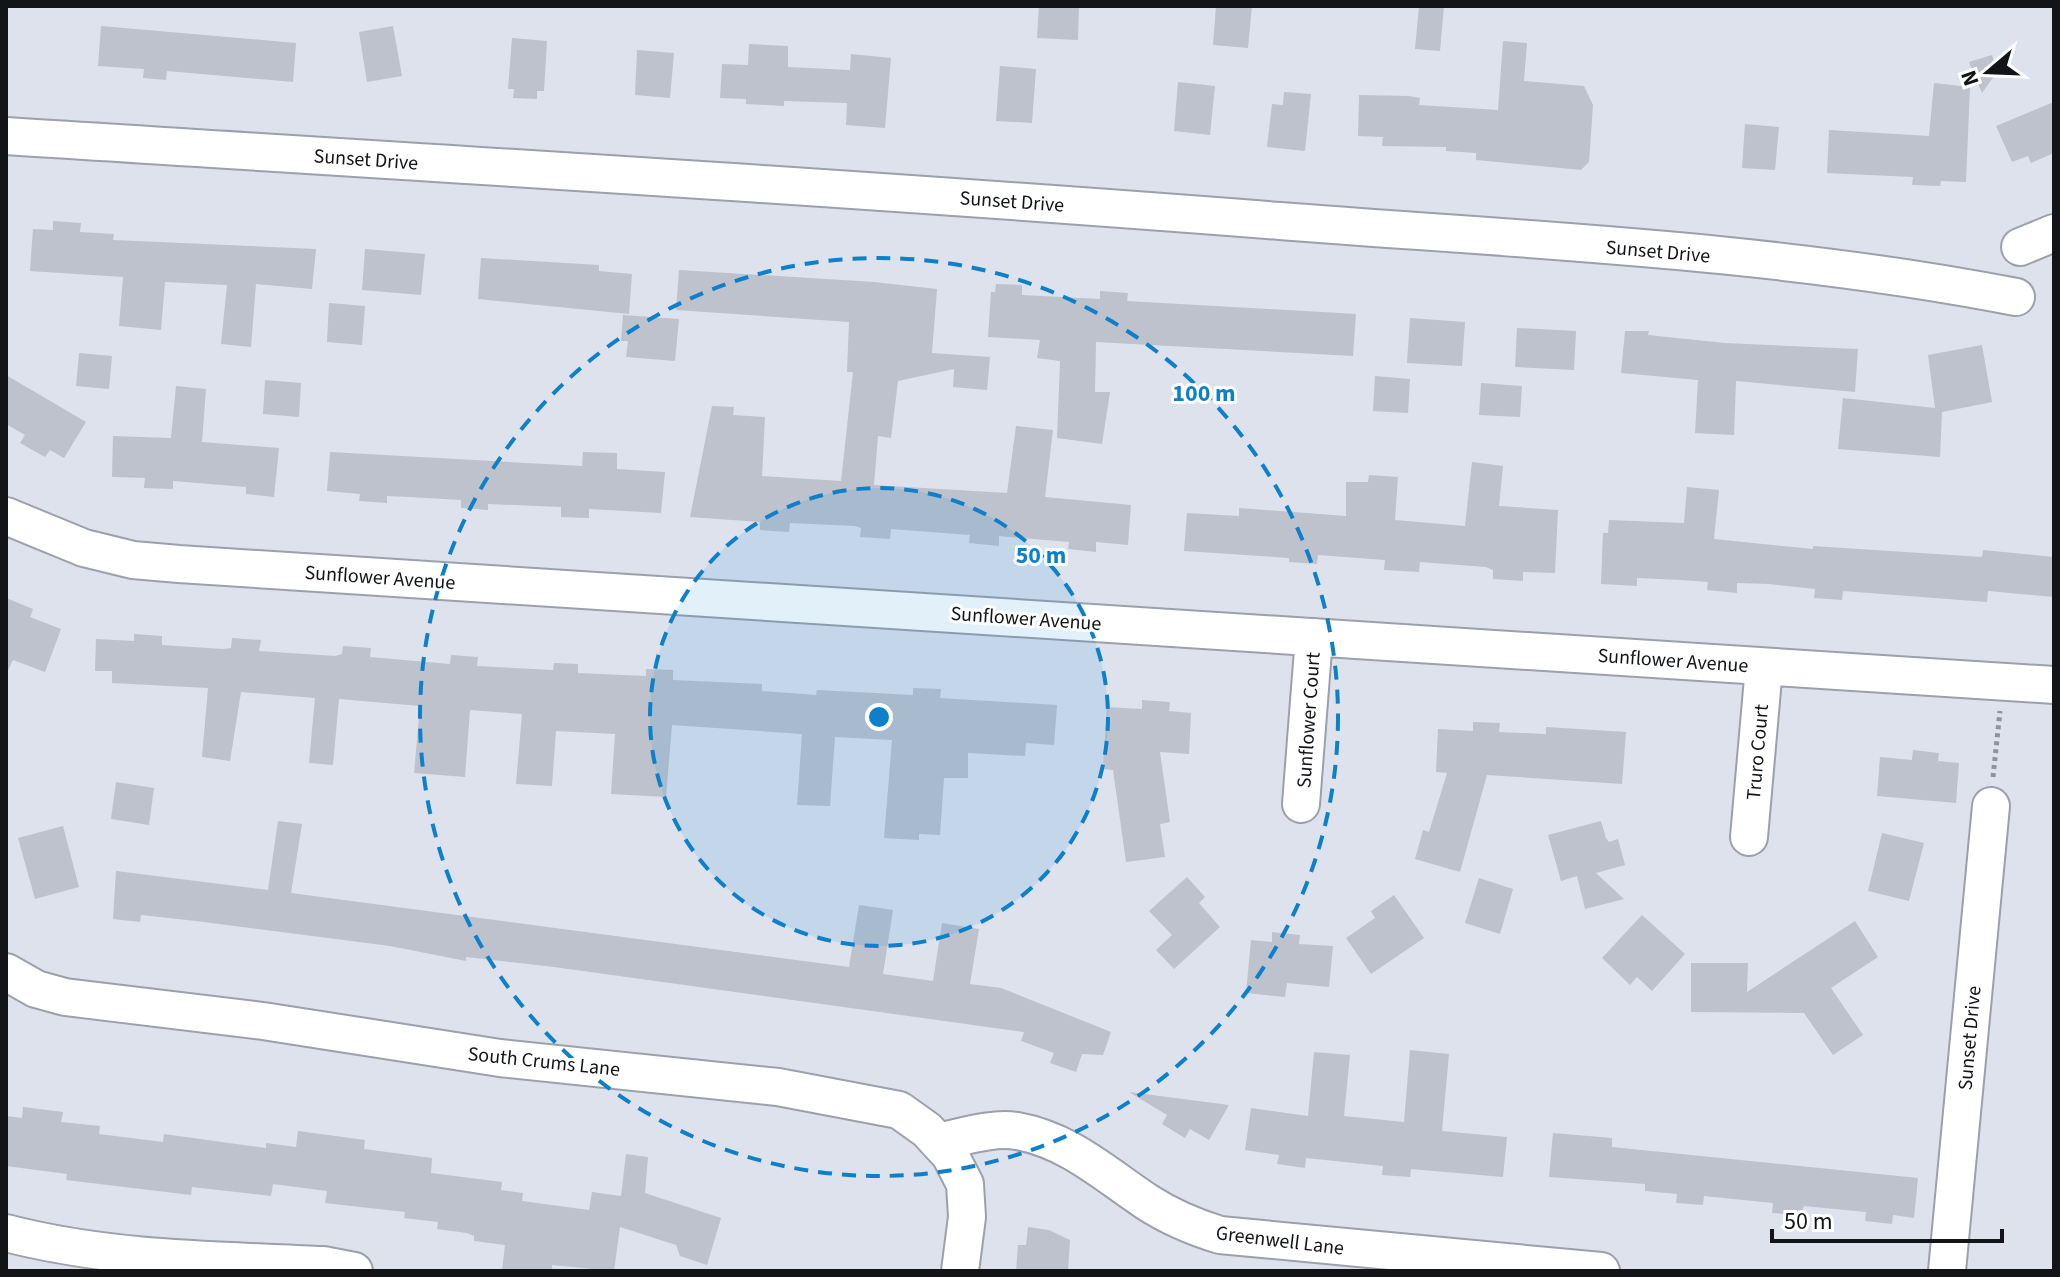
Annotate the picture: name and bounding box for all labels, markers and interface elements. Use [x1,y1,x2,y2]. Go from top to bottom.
north arrow [1948,32,2028,112]
text: N [1953,66,1988,90]
street label: Sunset Drive [313,142,419,178]
street label: Sunset Drive [959,184,1065,220]
street label: Sunset Drive [1605,233,1711,271]
text: 100 m [1172,376,1236,411]
text: 50 m [1016,538,1066,573]
street label: Sunflower Avenue [304,559,456,597]
street label: Sunflower Avenue [950,600,1102,638]
street label: Sunflower Avenue [1597,642,1749,680]
street label: Sunflower Court [1290,651,1328,789]
centre of rings [865,703,893,731]
street label: Truro Court [1740,703,1776,801]
street label: Sunset Drive [1951,985,1989,1091]
street label: South Crums Lane [466,1040,621,1084]
scale bar [1772,1193,2002,1243]
text: 50 m [1784,1204,1833,1239]
street label: Greenwell Lane [1214,1219,1346,1263]

